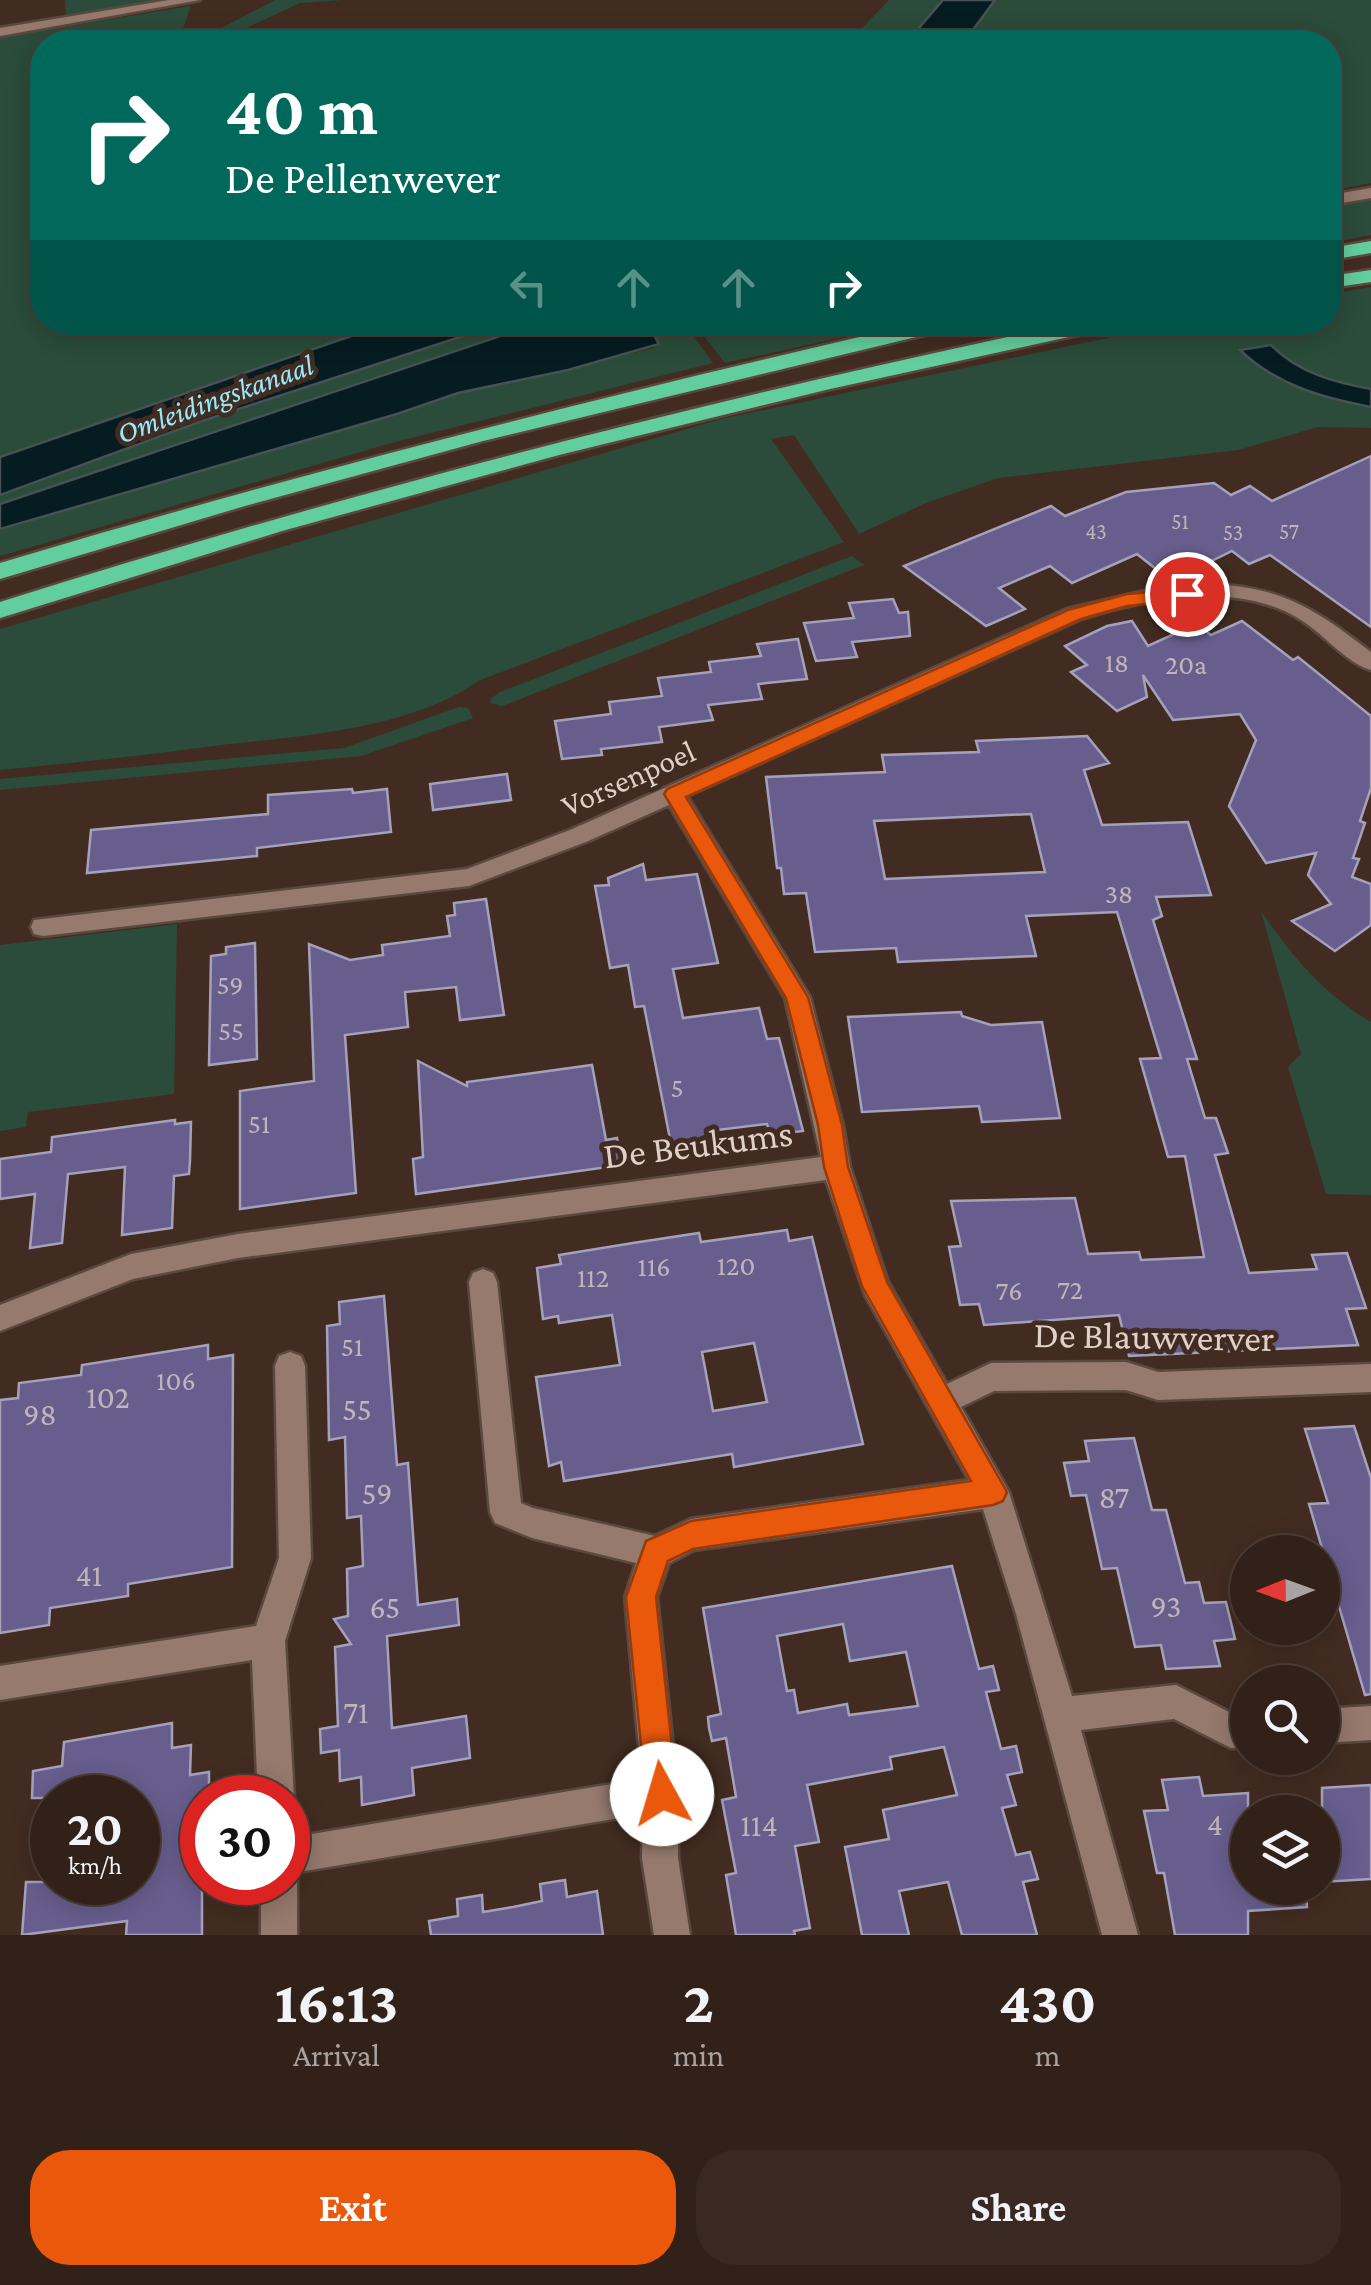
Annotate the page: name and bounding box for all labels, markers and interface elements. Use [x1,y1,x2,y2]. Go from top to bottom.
icon: right [60,70,190,200]
text: 40 m [225,71,378,149]
text: De Pellenwever [225,153,501,203]
icon: left [501,260,556,315]
icon: ahead [606,260,661,315]
icon: ahead [711,260,766,315]
icon: right [816,260,871,315]
water label: Omleidingskanaal [112,347,318,450]
house number: 51 [1171,509,1189,534]
house number: 43 [1085,519,1107,544]
house number: 57 [1279,519,1299,544]
house number: 53 [1223,520,1243,545]
pin [1145,552,1230,637]
icon: arrive [1160,567,1215,622]
house number: 18 [1105,647,1129,678]
house number: 20a [1165,649,1207,680]
street label: Vorsenpoel [555,732,701,824]
house number: 38 [1105,878,1133,909]
house number: 59 [216,969,244,1000]
house number: 55 [218,1015,244,1046]
house number: 5 [670,1072,684,1103]
house number: 51 [248,1108,270,1139]
street label: De Beukums [601,1112,795,1176]
house number: 120 [717,1250,755,1281]
house number: 116 [638,1251,670,1282]
house number: 112 [577,1262,609,1293]
house number: 72 [1057,1274,1083,1305]
house number: 76 [996,1275,1022,1306]
street label: De Blauwverver [1033,1313,1275,1359]
house number: 51 [341,1331,363,1362]
house number: 106 [156,1365,196,1396]
house number: 102 [86,1379,130,1415]
house number: 55 [342,1391,372,1427]
house number: 98 [23,1396,57,1432]
house number: 59 [362,1475,392,1511]
house number: 87 [1099,1479,1130,1515]
north arrow [1230,1535,1340,1645]
map controls [1230,1535,1340,1905]
house number: 41 [76,1557,102,1593]
house number: 93 [1151,1588,1181,1624]
house number: 65 [370,1589,400,1625]
button: search [1230,1665,1340,1775]
house number: 71 [343,1694,369,1730]
position arrow [610,1742,714,1846]
speed limit sign: 30 [180,1775,310,1905]
button: layers [1230,1795,1340,1905]
text: 20 [67,1800,123,1856]
house number: 4 [1207,1806,1223,1842]
house number: 114 [740,1807,778,1843]
text: km/h [68,1852,122,1879]
text: 16:13 [275,1968,398,2035]
text: 2 [683,1968,714,2035]
text: 430 [999,1968,1096,2035]
text: Arrival [293,2037,380,2073]
text: min [673,2037,724,2073]
text: m [1035,2037,1060,2073]
button: Exit [30,2150,676,2265]
button: Share [696,2150,1341,2265]

